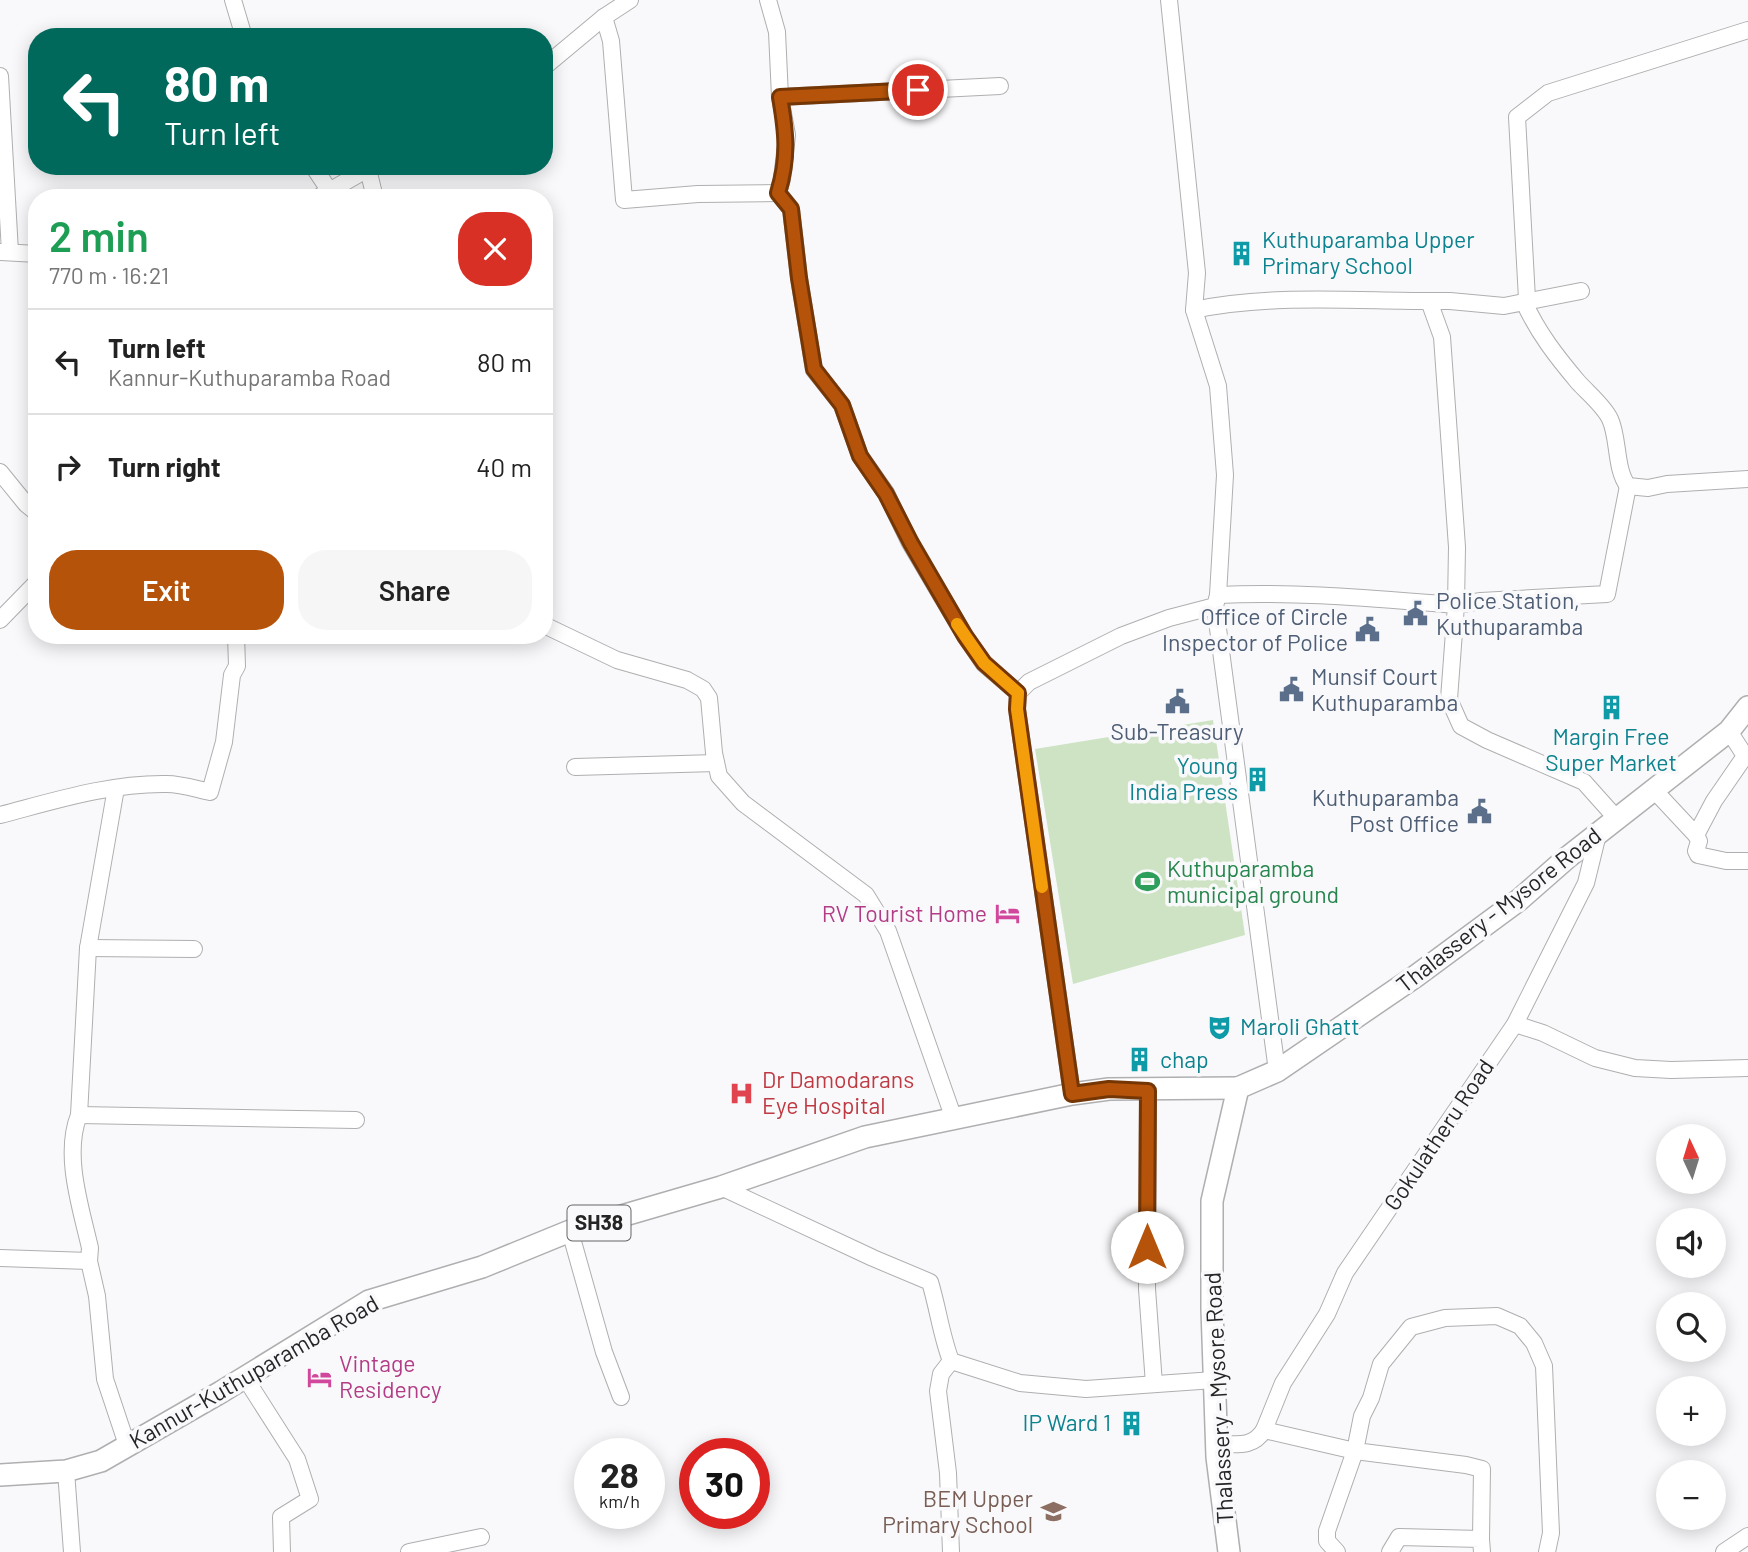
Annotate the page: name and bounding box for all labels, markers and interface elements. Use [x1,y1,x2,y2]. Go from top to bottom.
text: 80 m [164,53,269,112]
icon: left [49,56,140,147]
pin [888,60,948,120]
icon: arrive [899,71,937,109]
text: Turn left [164,113,281,151]
text: 2 min [49,210,149,260]
button: close [458,212,532,286]
place label: Kuthuparamba Upper Primary School [1262,225,1475,279]
building icon: Kuthuparamba Upper Primary School [1228,239,1256,267]
text: 770 m · 16:21 [49,261,169,289]
text: Turn left [108,332,206,363]
icon: left [49,343,87,381]
text: 80 m [477,346,532,377]
text: Kannur-Kuthuparamba Road [108,363,391,391]
icon: right [49,448,87,486]
text: Turn right [108,451,221,482]
text: 40 m [476,451,532,482]
button: Exit [49,550,284,630]
button: Share [298,550,532,630]
place label: Police Station, Kuthuparamba [1436,586,1583,640]
public building icon: Police Station, Kuthuparamba [1402,600,1430,628]
place label: Office of Circle Inspector of Police [1162,602,1348,656]
public building icon: Office of Circle Inspector of Police [1354,616,1382,644]
place label: Munsif Court Kuthuparamba [1311,662,1458,716]
public building icon: Munsif Court Kuthuparamba [1277,676,1305,704]
public building icon: Sub-Treasury [1163,688,1191,716]
building icon: Margin Free Super Market [1597,693,1625,721]
place label: Sub-Treasury [1110,717,1244,745]
place label: Margin Free Super Market [1545,722,1677,776]
place label: Young India Press [1129,751,1238,805]
building icon: Young India Press [1244,765,1272,793]
place label: Kuthuparamba Post Office [1312,783,1459,837]
public building icon: Kuthuparamba Post Office [1465,797,1493,825]
street label: Thalassery - Mysore Road [1390,821,1606,998]
place label: Kuthuparamba municipal ground [1167,854,1339,908]
sports icon: Kuthuparamba municipal ground [1133,868,1161,896]
place label: RV Tourist Home [822,899,987,927]
hotel icon: RV Tourist Home [993,900,1021,928]
place label: Maroli Ghatt [1240,1012,1360,1040]
theatre icon: Maroli Ghatt [1206,1013,1234,1041]
place label: chap [1160,1045,1209,1073]
building icon: chap [1126,1046,1154,1074]
street label: Gokulatheru Road [1377,1053,1499,1215]
place label: Dr Damodarans Eye Hospital [762,1065,914,1119]
hospital icon: Dr Damodarans Eye Hospital [728,1079,756,1107]
north arrow [1656,1124,1726,1194]
map controls [1656,1124,1726,1530]
road number: SH38 [568,1206,630,1240]
button: sound [1656,1208,1726,1278]
position arrow [1110,1210,1184,1284]
street label: Thalassery - Mysore Road [1197,1271,1239,1525]
street label: Kannur-Kuthuparamba Road [124,1288,383,1454]
button: search [1656,1292,1726,1362]
place label: Vintage Residency [339,1349,442,1403]
hotel icon: Vintage Residency [305,1363,333,1391]
button: + [1656,1376,1726,1446]
place label: IP Ward 1 [1023,1408,1111,1436]
building icon: IP Ward 1 [1117,1409,1145,1437]
speed limit sign: 30 [679,1438,770,1529]
text: 28 [600,1453,639,1495]
button: − [1656,1460,1726,1530]
place label: BEM Upper Primary School [882,1484,1034,1538]
text: km/h [599,1490,640,1512]
school or university icon: BEM Upper Primary School [1039,1498,1067,1526]

